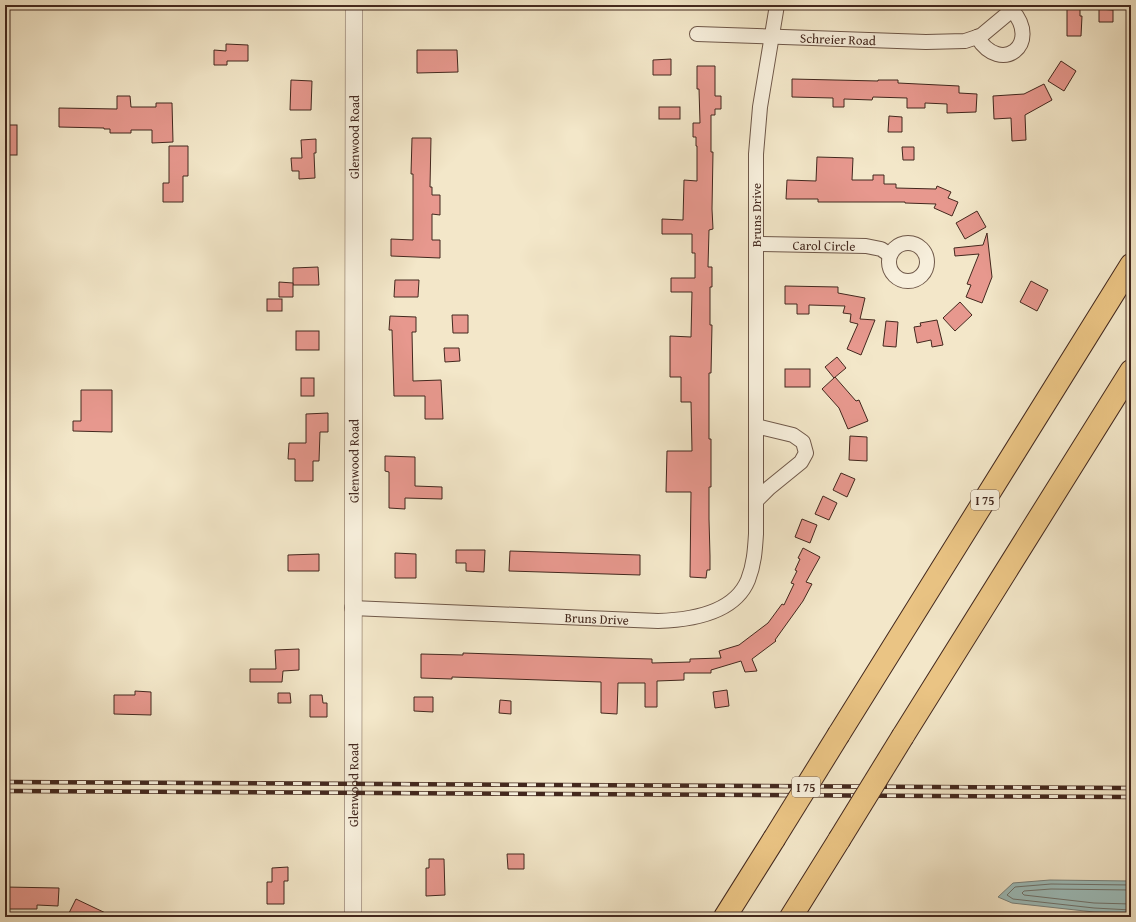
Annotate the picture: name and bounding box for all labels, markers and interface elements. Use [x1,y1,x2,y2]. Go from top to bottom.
street label: Schreier Road [800,28,876,50]
street label: Glenwood Road [344,95,363,179]
street label: Bruns Drive [747,183,766,247]
street label: Carol Circle [792,235,856,255]
street label: Glenwood Road [344,419,363,503]
road number: I 75 [971,490,999,510]
street label: Bruns Drive [564,608,629,629]
street label: Glenwood Road [344,743,363,827]
road number: I 75 [792,777,820,797]

